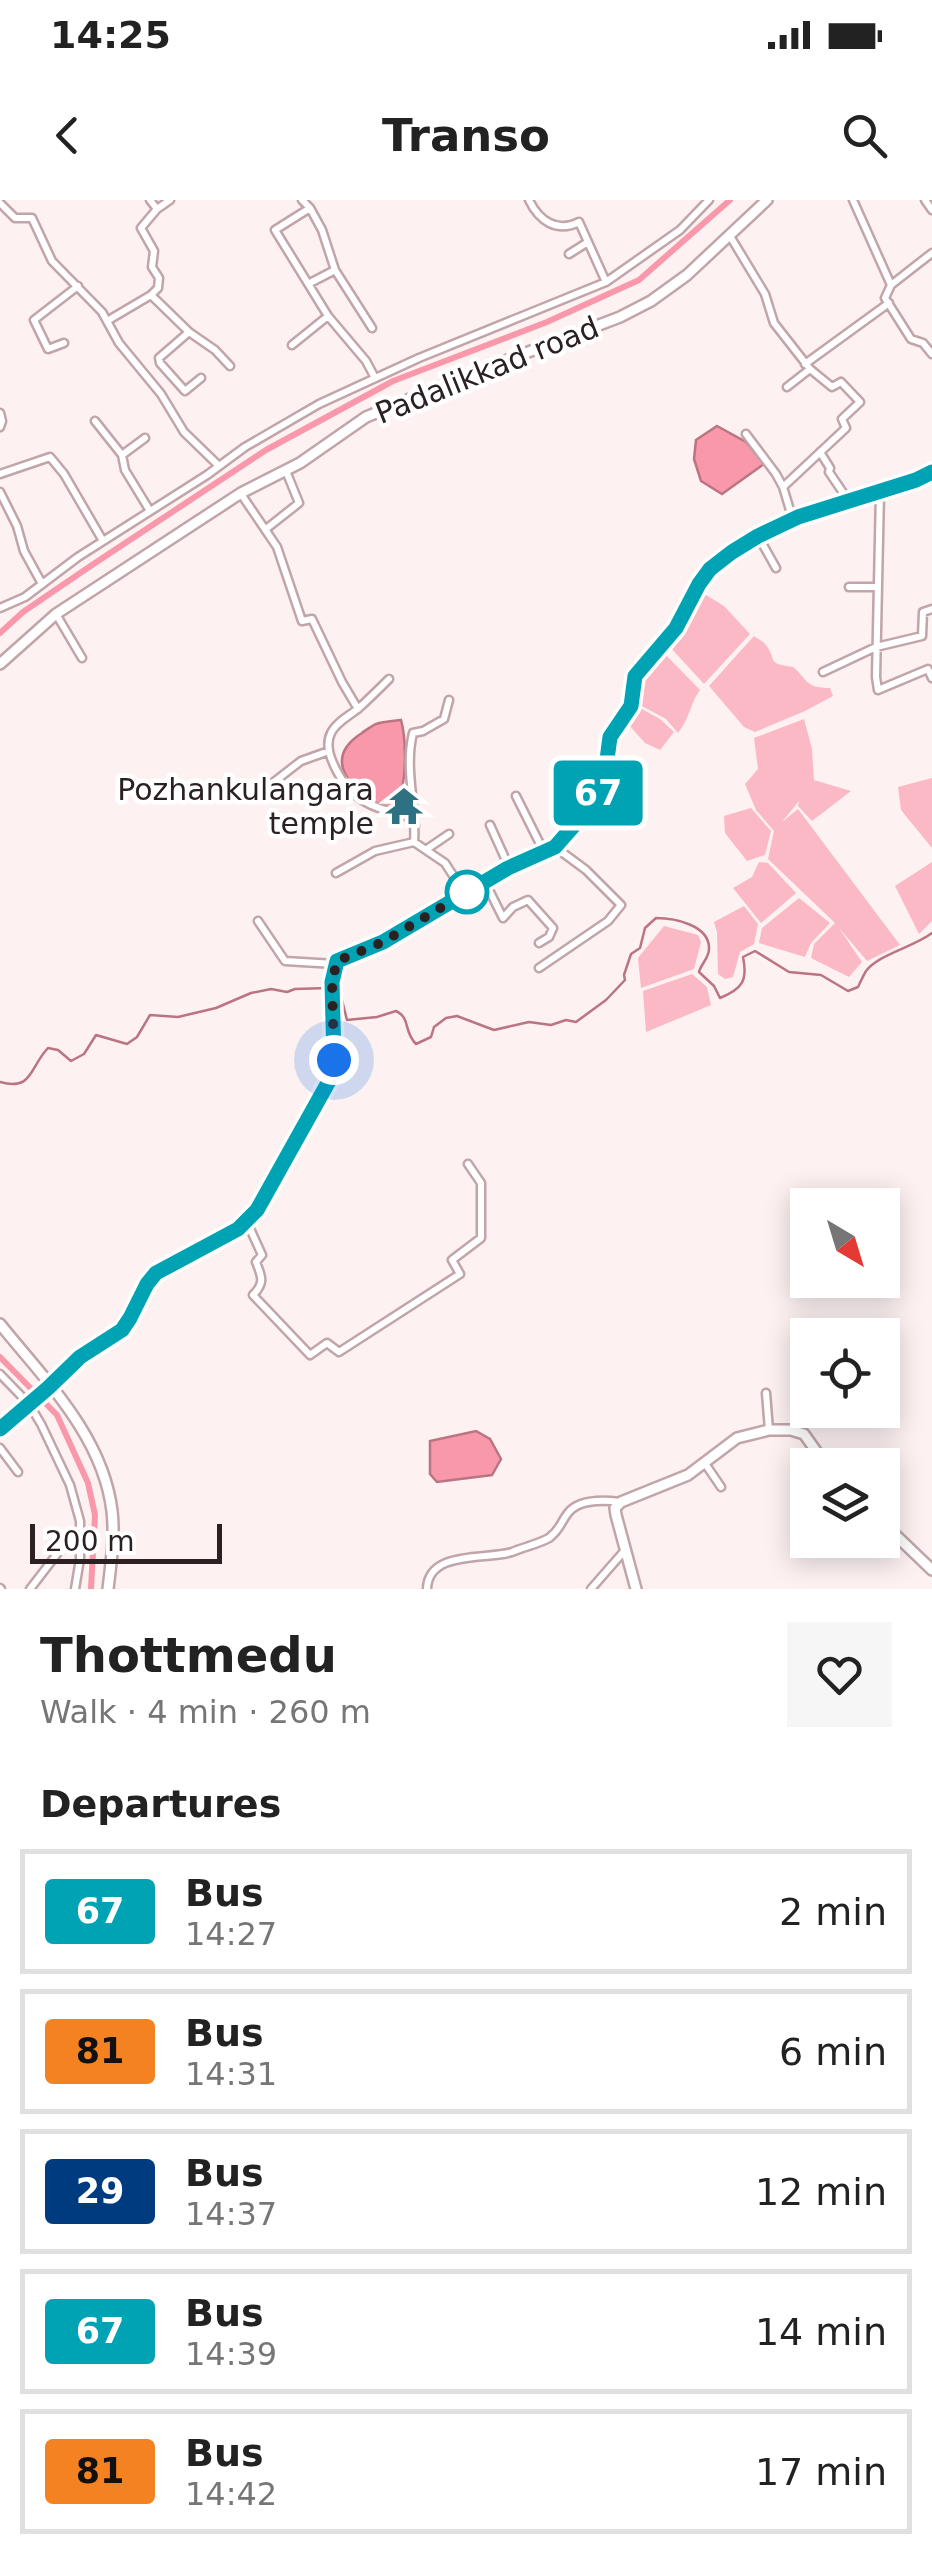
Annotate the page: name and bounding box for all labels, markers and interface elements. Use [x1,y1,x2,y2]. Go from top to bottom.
text: 14:25 [50,13,171,57]
icon: back [40,108,95,163]
icon: search [837,108,892,163]
text: Transo [382,109,550,162]
street label: Padalikkad road [370,309,604,431]
line badge: 67 [553,760,643,826]
place label: Pozhankulangara temple [117,772,374,841]
text: 67 [574,773,622,813]
temple icon: Pozhankulangara temple [383,785,425,827]
unlabelled marker [446,871,488,913]
your location [309,1035,359,1085]
north arrow [790,1188,900,1298]
map controls [790,1188,900,1558]
button: locate [790,1318,900,1428]
button: layers [790,1448,900,1558]
scale bar [30,1519,222,1563]
text: 200 m [45,1525,135,1558]
button: heart [787,1622,892,1727]
text: Thottmedu [40,1627,337,1683]
text: Walk · 4 min · 260 m [40,1693,371,1731]
text: Departures [40,1782,281,1826]
text: Bus [185,1871,264,1915]
text: 2 min [779,1890,887,1934]
text: 67 [76,1891,124,1931]
text: 14:27 [185,1915,277,1953]
text: Bus [185,2011,264,2055]
text: 6 min [779,2030,887,2074]
text: 81 [76,2031,124,2071]
text: 14:31 [185,2055,277,2093]
text: Bus [185,2151,264,2195]
text: 12 min [755,2170,887,2214]
text: 29 [76,2171,124,2211]
text: 14:37 [185,2195,277,2233]
text: Bus [185,2291,264,2335]
text: 14 min [755,2310,887,2354]
text: 67 [76,2311,124,2351]
text: 14:39 [185,2335,277,2373]
text: Bus [185,2431,264,2475]
text: 17 min [755,2450,887,2494]
text: 81 [76,2451,124,2491]
text: 14:42 [185,2475,277,2513]

